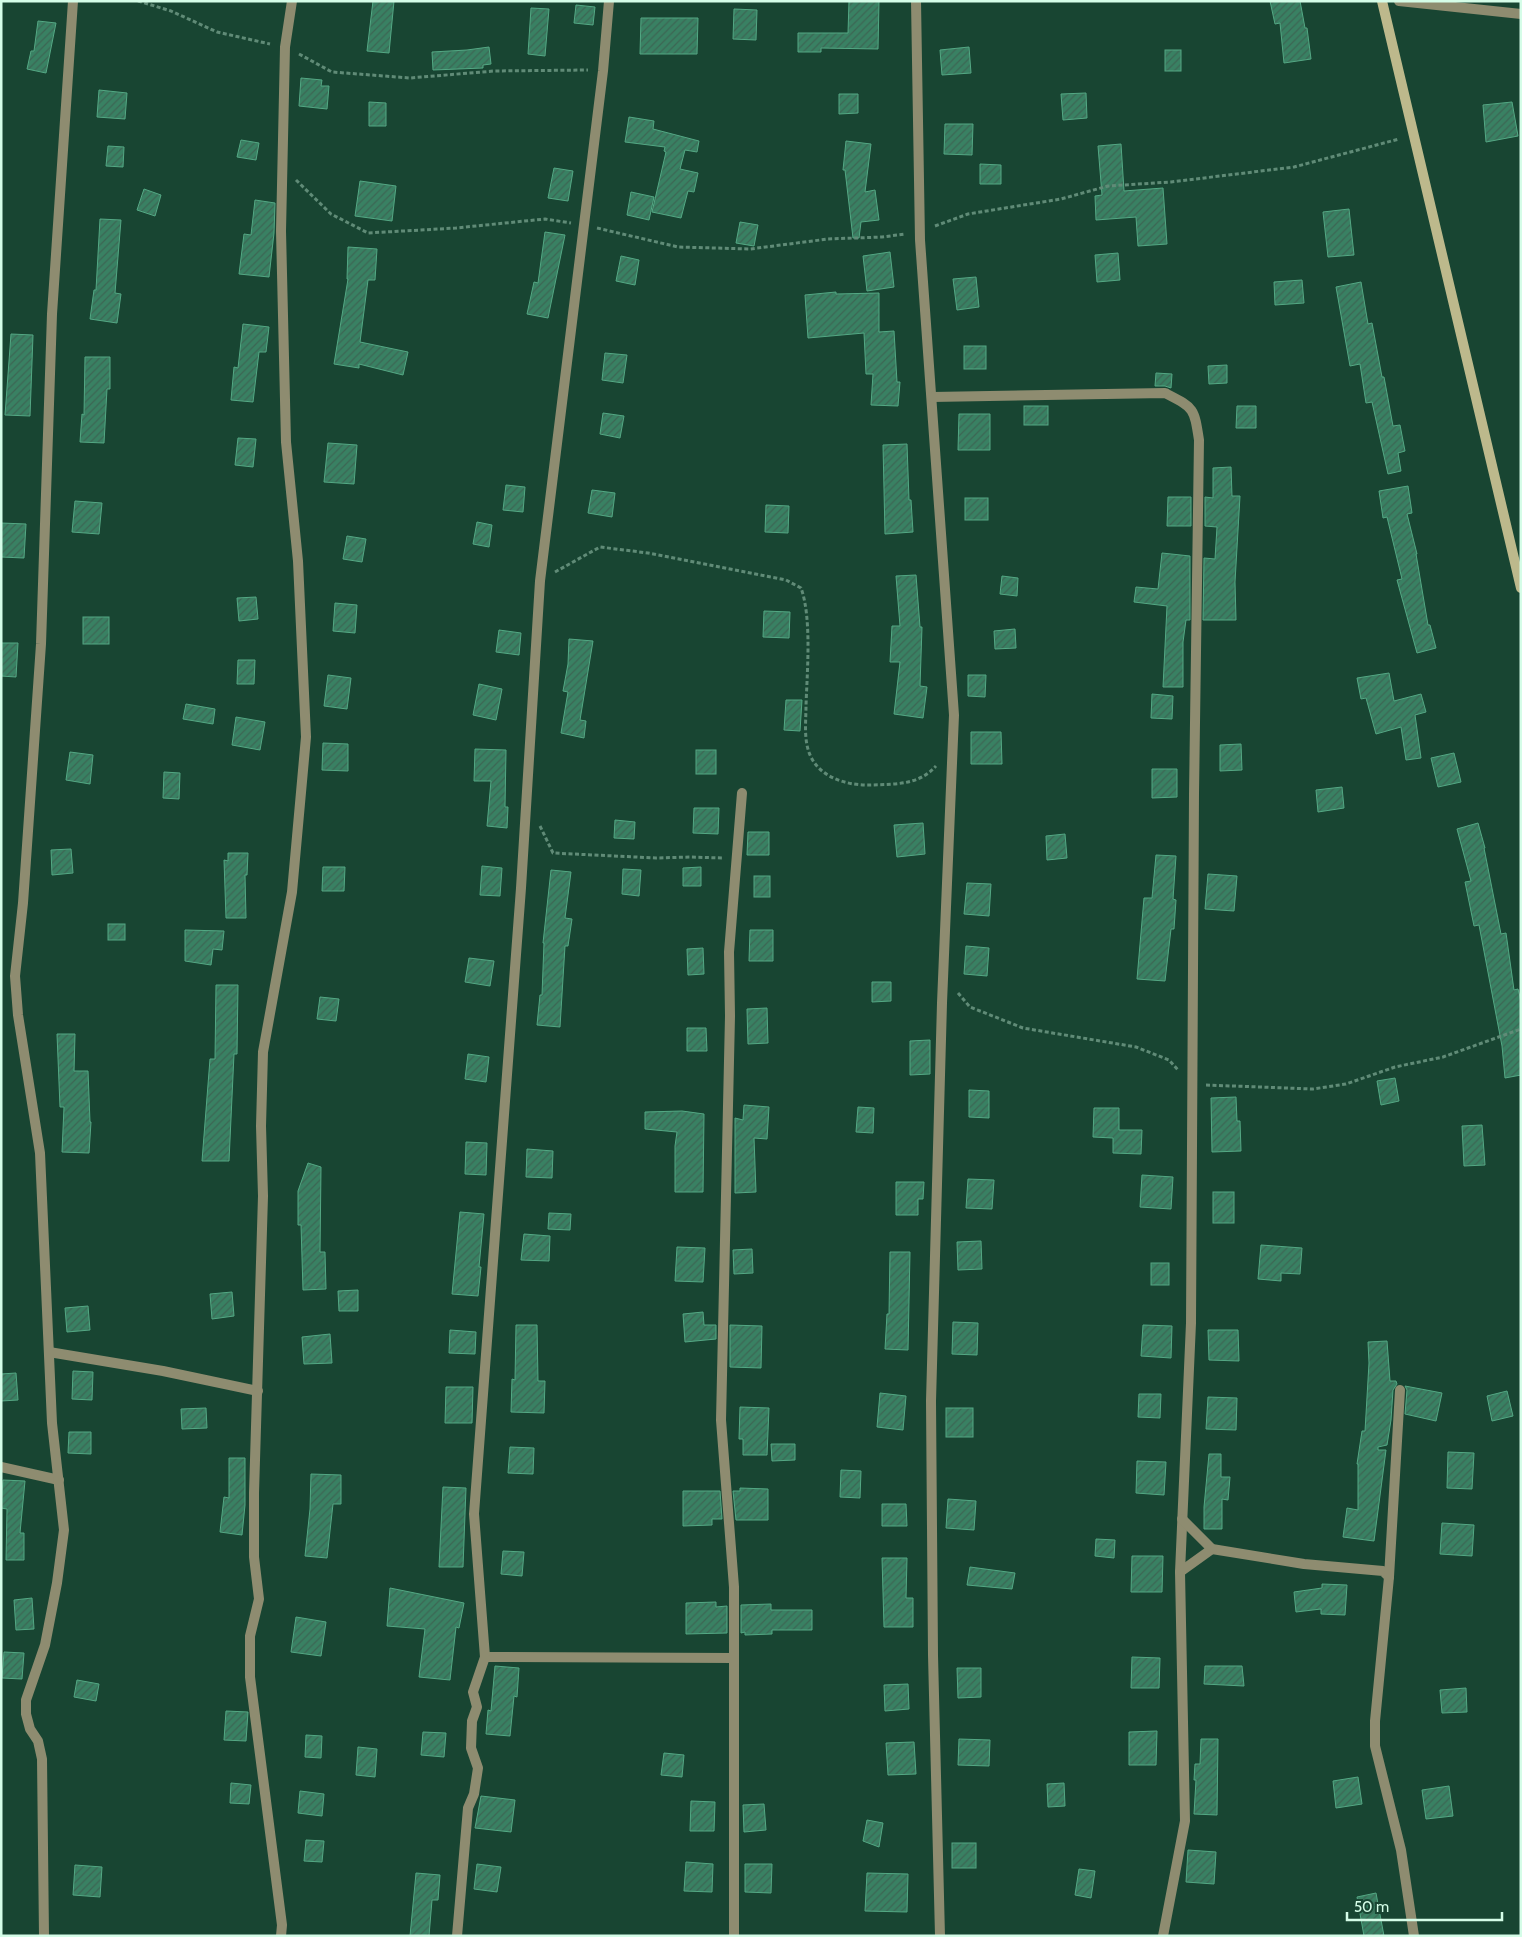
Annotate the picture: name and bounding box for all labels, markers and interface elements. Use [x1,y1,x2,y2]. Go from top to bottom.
scale bar [1347,1890,1502,1922]
text: 50 m [1354,1898,1389,1916]

